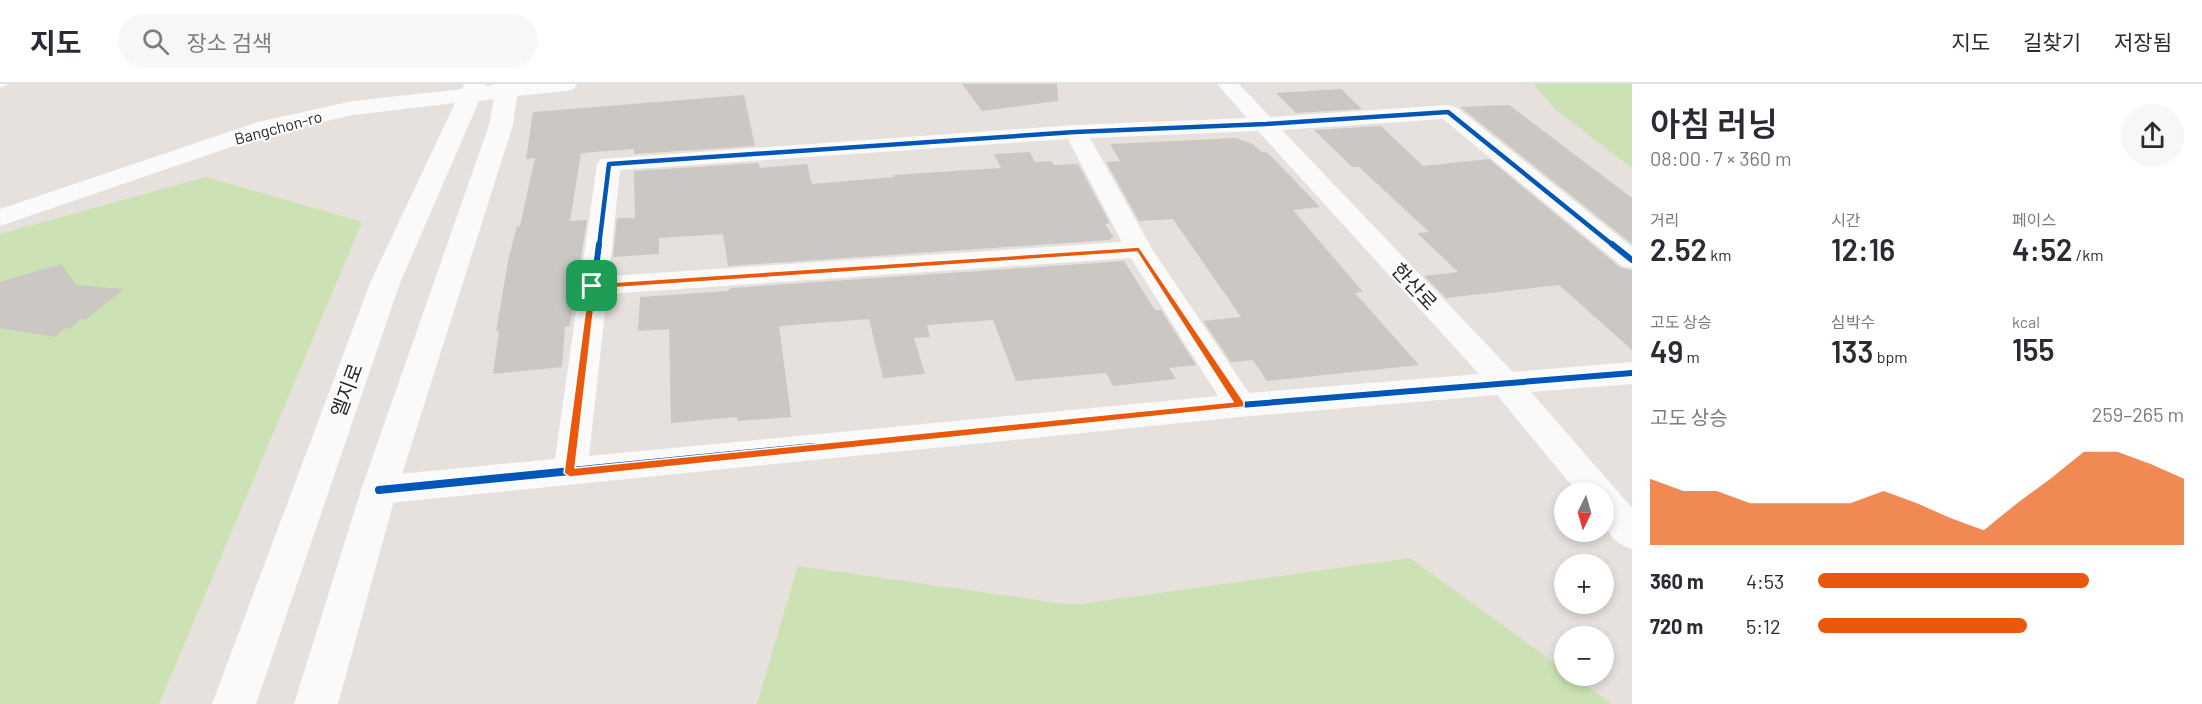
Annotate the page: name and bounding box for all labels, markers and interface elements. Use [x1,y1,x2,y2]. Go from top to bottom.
search box [118,14,538,68]
text: 지도 [30,25,82,59]
icon: search [139,25,172,58]
text: 장소 검색 [187,29,272,55]
text: 지도 [1951,29,1990,54]
text: 길찾기 [2023,29,2081,54]
text: 저장됨 [2114,29,2172,54]
text: 아침 러닝 [1650,103,1778,143]
button: share [2121,104,2184,167]
street label: Bangchon-ro [232,106,324,148]
text: 08:00 · 7 × 360 m [1650,146,1792,170]
text: 거리 [1650,210,1679,229]
text: 시간 [1831,210,1860,229]
text: 페이스 [2012,210,2056,229]
text: 2.52 [1650,231,1707,267]
text: 12:16 [1831,231,1895,267]
text: 4:52 [2012,231,2073,267]
text: km [1707,245,1732,264]
text: /km [2073,245,2104,264]
street label: 한산로 [1387,258,1443,314]
pin [566,260,617,311]
icon: arrive [575,269,608,302]
text: 고도 상승 [1650,312,1712,331]
text: 심박수 [1831,312,1875,331]
text: kcal [2012,312,2040,331]
text: 155 [2012,331,2054,367]
text: 49 [1650,333,1683,369]
text: 133 [1831,333,1873,369]
text: m [1683,347,1700,366]
text: bpm [1873,347,1907,366]
street label: 엘지로 [325,360,367,420]
text: 259–265 m [2092,402,2184,426]
text: 고도 상승 [1650,405,1728,429]
north arrow [1554,482,1614,542]
map controls [1554,482,1614,686]
button: + [1554,554,1614,614]
text: 360 m [1650,569,1704,593]
text: 4:53 [1746,569,1784,593]
text: 720 m [1650,614,1703,638]
text: 5:12 [1746,614,1781,638]
button: − [1554,626,1614,686]

